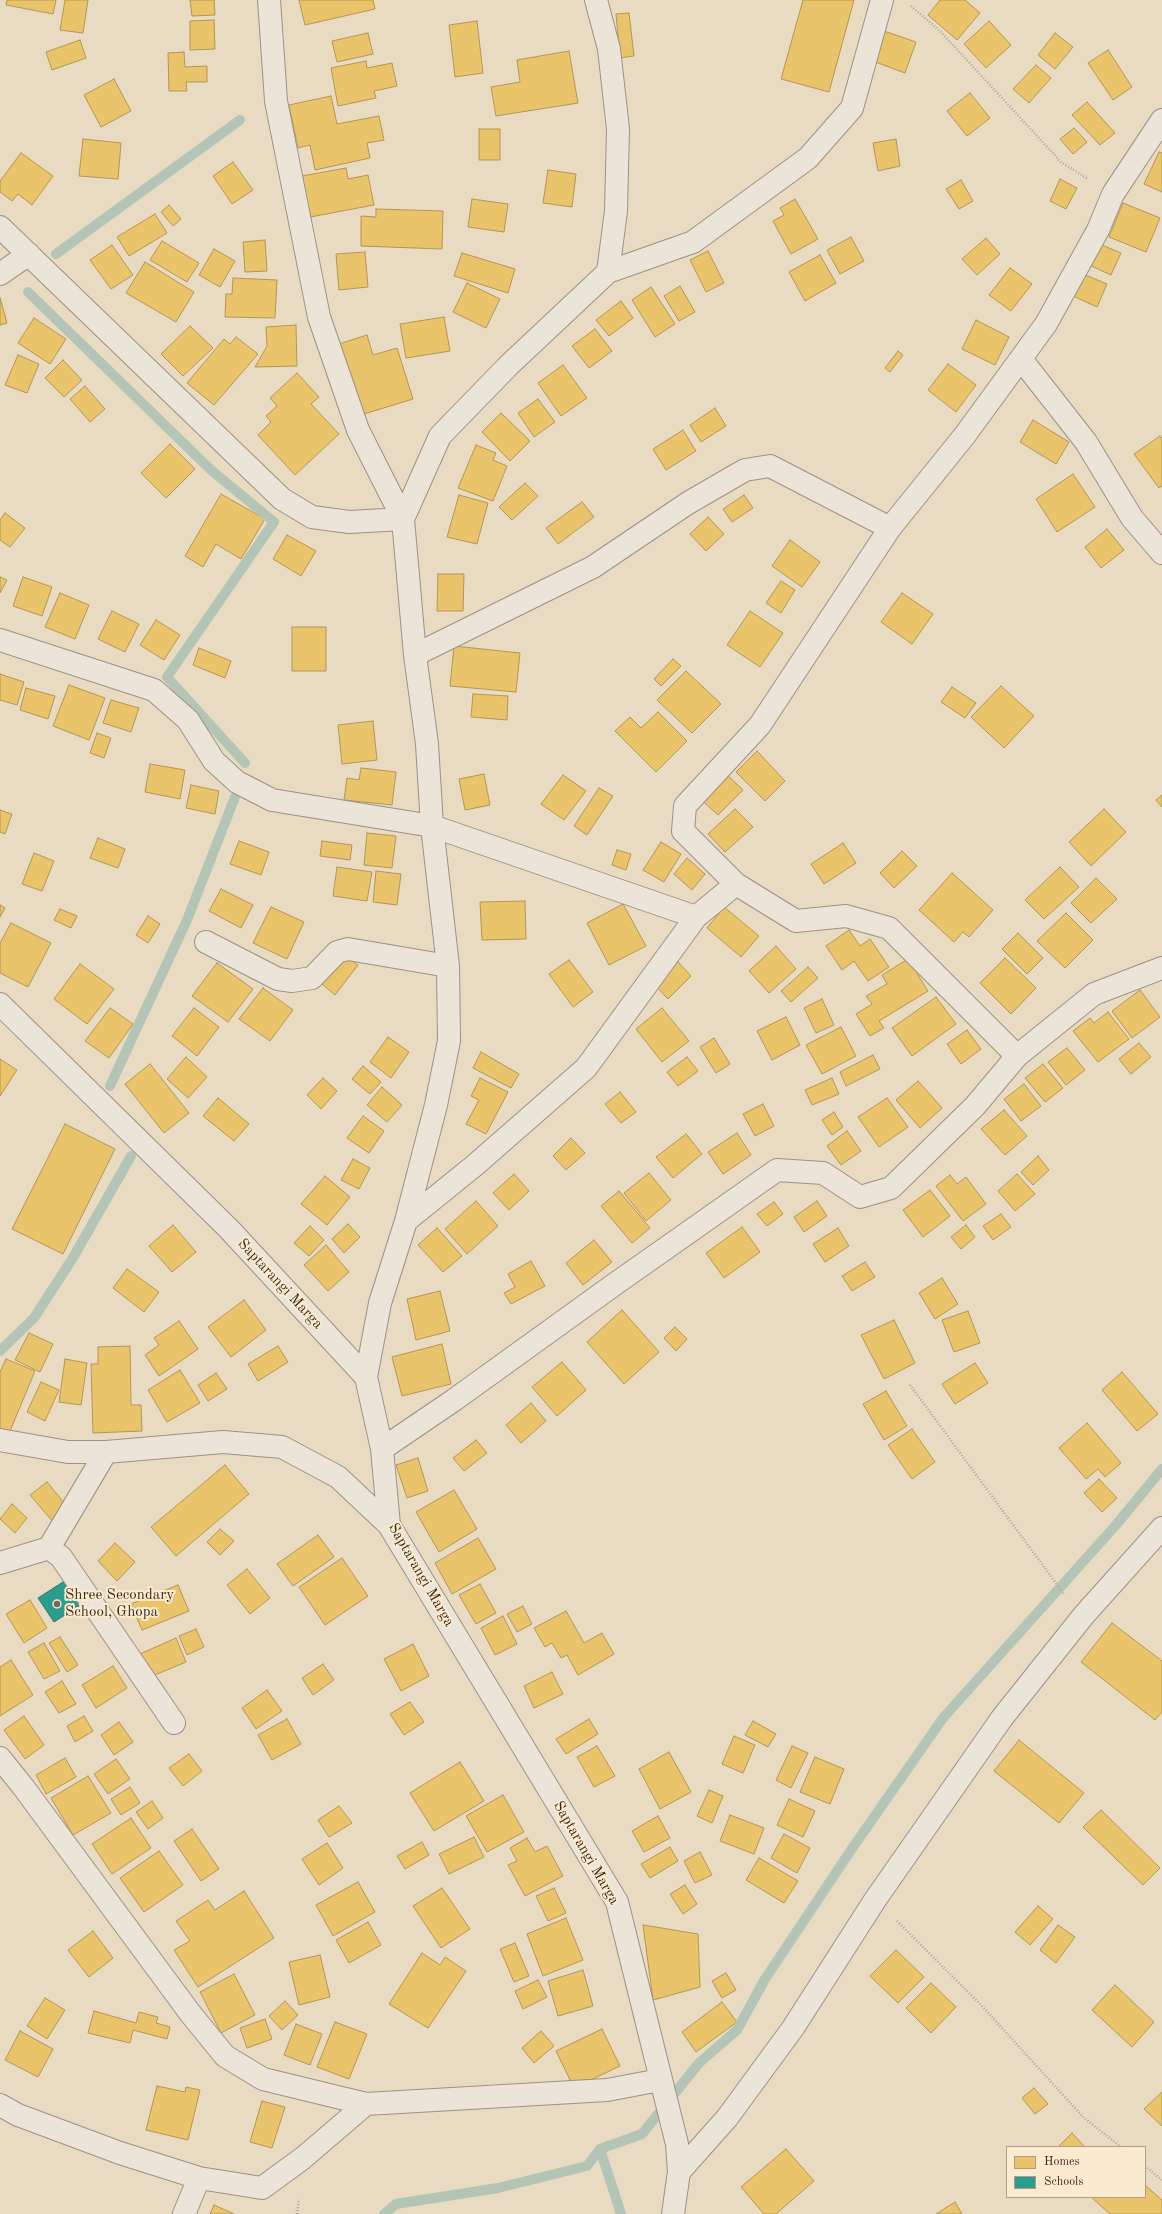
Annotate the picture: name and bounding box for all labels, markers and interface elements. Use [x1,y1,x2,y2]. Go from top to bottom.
street label: Saptarangi Marga [234,1235,326,1333]
street label: Saptarangi Marga [384,1520,458,1630]
place label: Shree Secondary School, Ghopa [65,1586,174,1621]
marker: Shree Secondary School, Ghopa [52,1599,62,1609]
street label: Saptarangi Marga [549,1798,623,1908]
legend [1006,2146,1146,2198]
text: Homes [1044,2156,1080,2168]
text: Schools [1044,2176,1084,2188]

